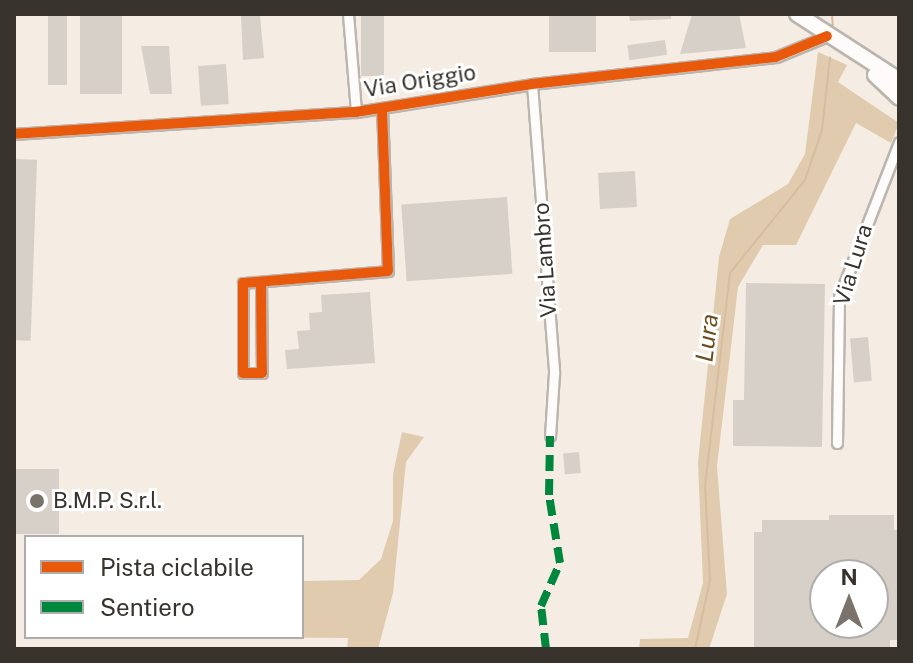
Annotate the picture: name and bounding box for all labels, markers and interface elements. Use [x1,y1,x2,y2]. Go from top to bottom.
street label: Via Origgio [362,59,478,103]
street label: Via Lambro [528,202,562,318]
street label: Via Lura [828,221,878,309]
water label: Lura [690,312,724,364]
place label: B.M.P. S.r.l. [53,488,162,514]
marker: B.M.P. S.r.l. [28,492,46,510]
legend [24,535,304,639]
text: Pista ciclabile [100,553,254,581]
north arrow [809,559,889,639]
text: N [840,564,858,590]
text: Sentiero [100,593,195,621]

